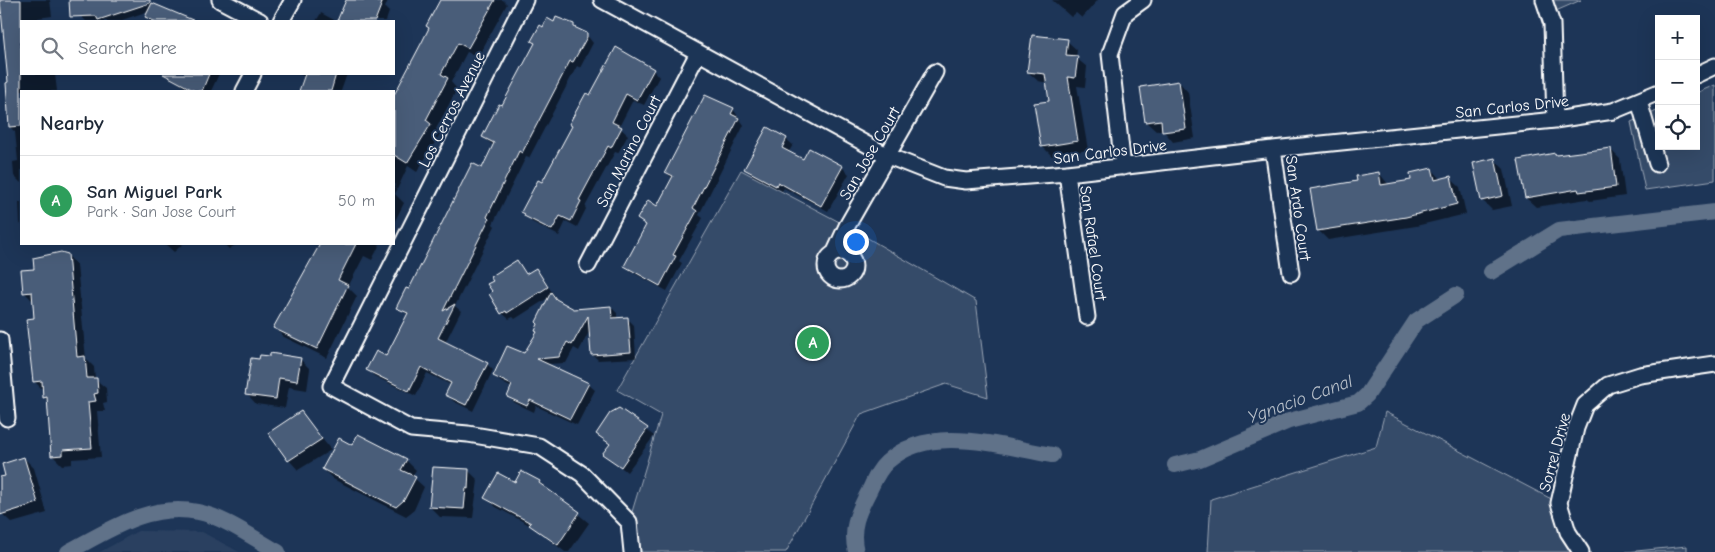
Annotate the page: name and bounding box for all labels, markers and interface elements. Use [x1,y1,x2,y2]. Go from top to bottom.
map controls [1655,15,1700,150]
button: + [1655,15,1700,60]
search box [20,20,395,75]
icon: search [38,34,66,62]
text: Search here [78,37,177,59]
street label: Los Cerros Avenue [415,49,489,170]
button: − [1655,60,1700,105]
street label: San Marino Court [593,92,665,210]
street label: San Carlos Drive [1454,92,1570,122]
street label: San Jose Court [836,103,904,203]
button: locate [1655,105,1700,150]
text: Nearby [40,111,104,135]
street label: San Carlos Drive [1052,136,1168,168]
street label: San Ardo Court [1282,154,1314,262]
text: San Miguel Park [87,181,222,203]
street label: San Rafael Court [1076,185,1110,302]
text: A [52,192,60,210]
text: 50 m [338,192,375,210]
text: Park · San Jose Court [87,203,235,221]
your location [843,229,869,255]
pin: A [797,324,829,362]
water label: Ygnacio Canal [1245,370,1356,428]
street label: Sorrel Drive [1536,411,1574,494]

